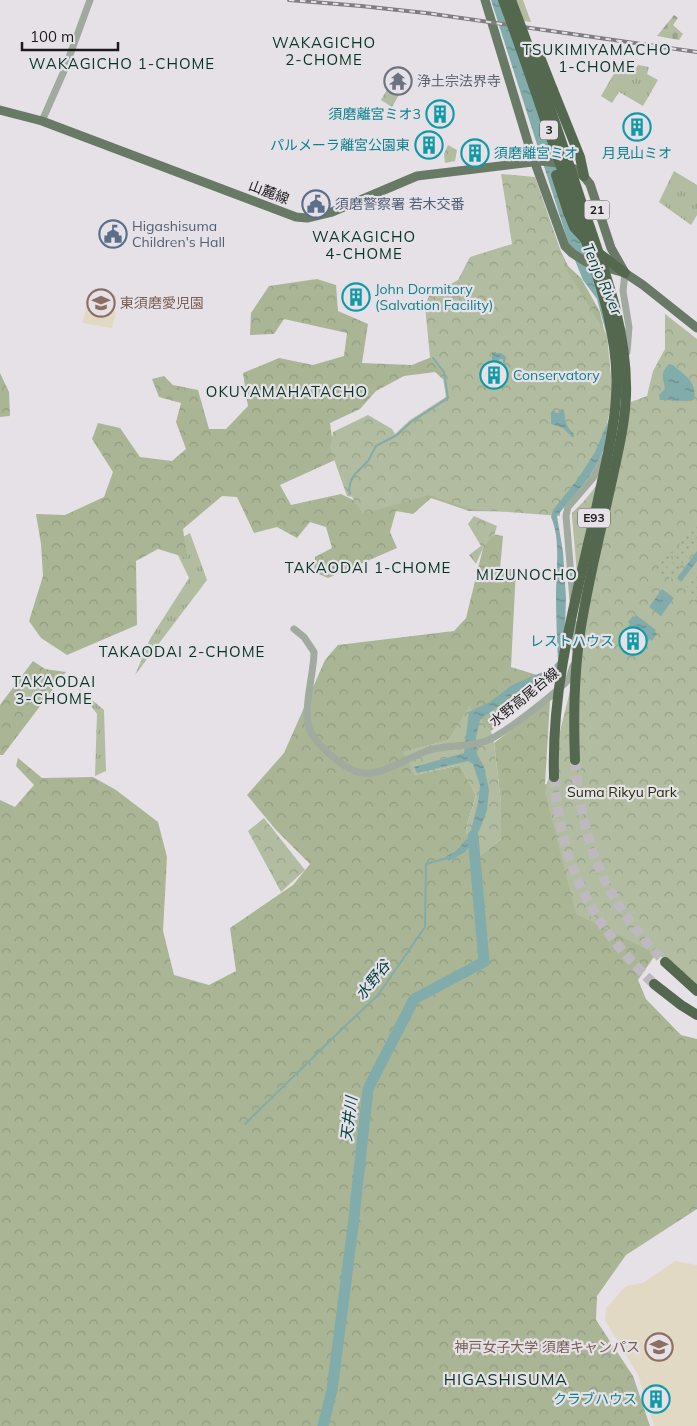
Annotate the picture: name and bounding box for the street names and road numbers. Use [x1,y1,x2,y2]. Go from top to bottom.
road number: 3 [540,120,558,140]
street label: 山麓線 [246,176,292,208]
road number: 21 [584,200,610,220]
road number: E93 [578,508,610,528]
street label: 水野高尾台線 [486,664,562,730]

